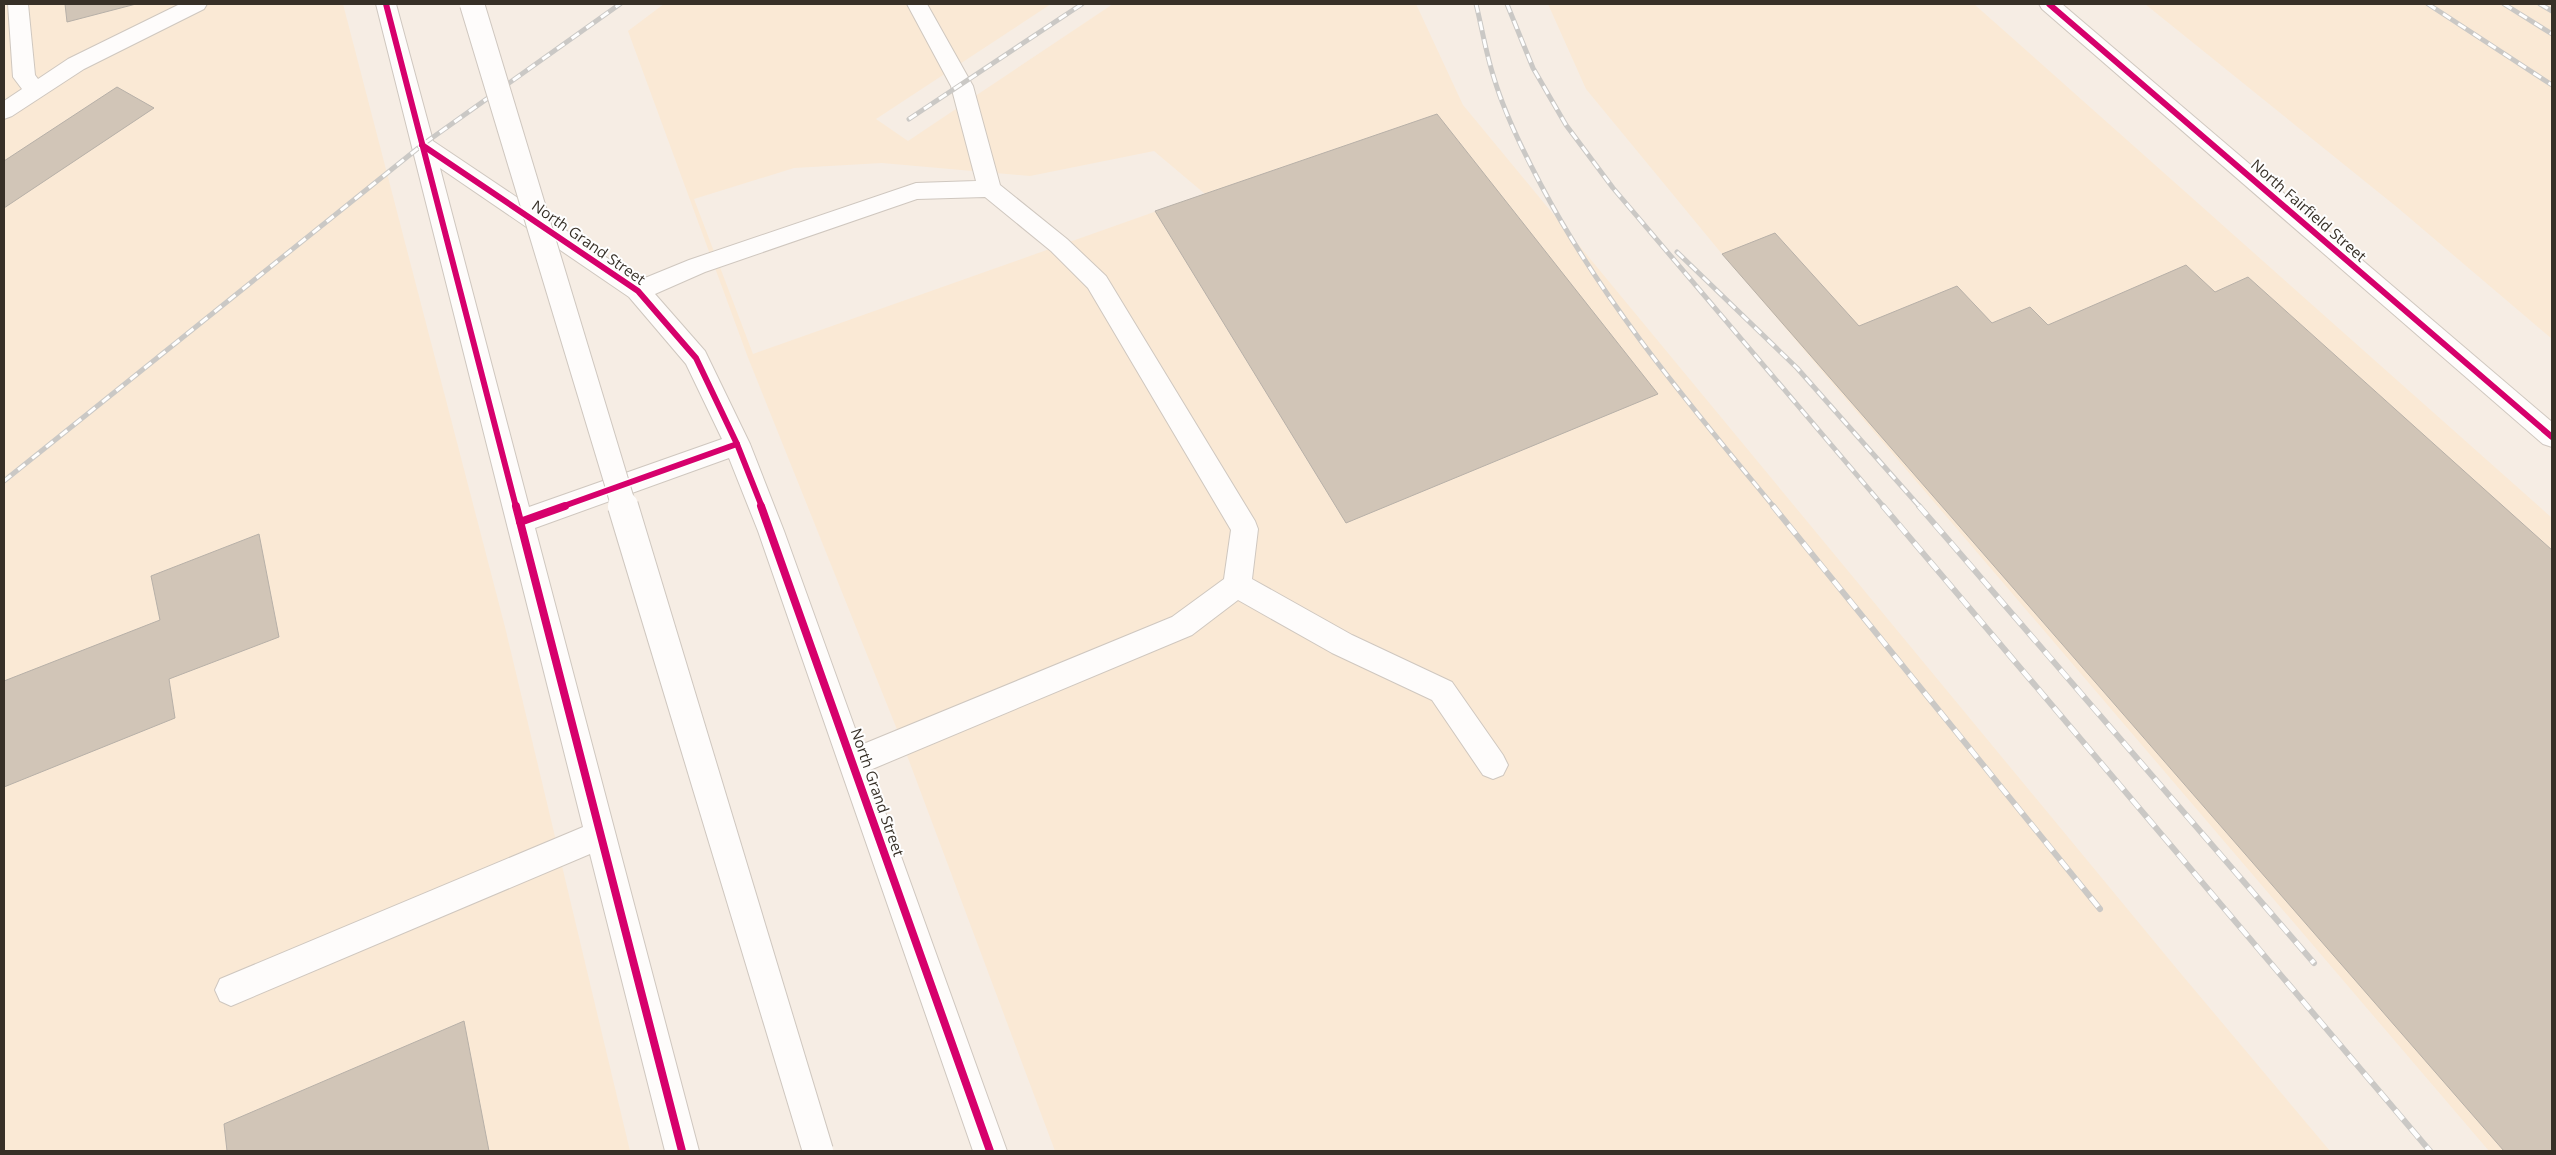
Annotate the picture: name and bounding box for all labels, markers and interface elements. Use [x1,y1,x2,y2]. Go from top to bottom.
street label: North Fairfield Street [2247,154,2371,266]
street label: North Grand Street [528,195,650,289]
street label: North Grand Street [847,725,909,859]

